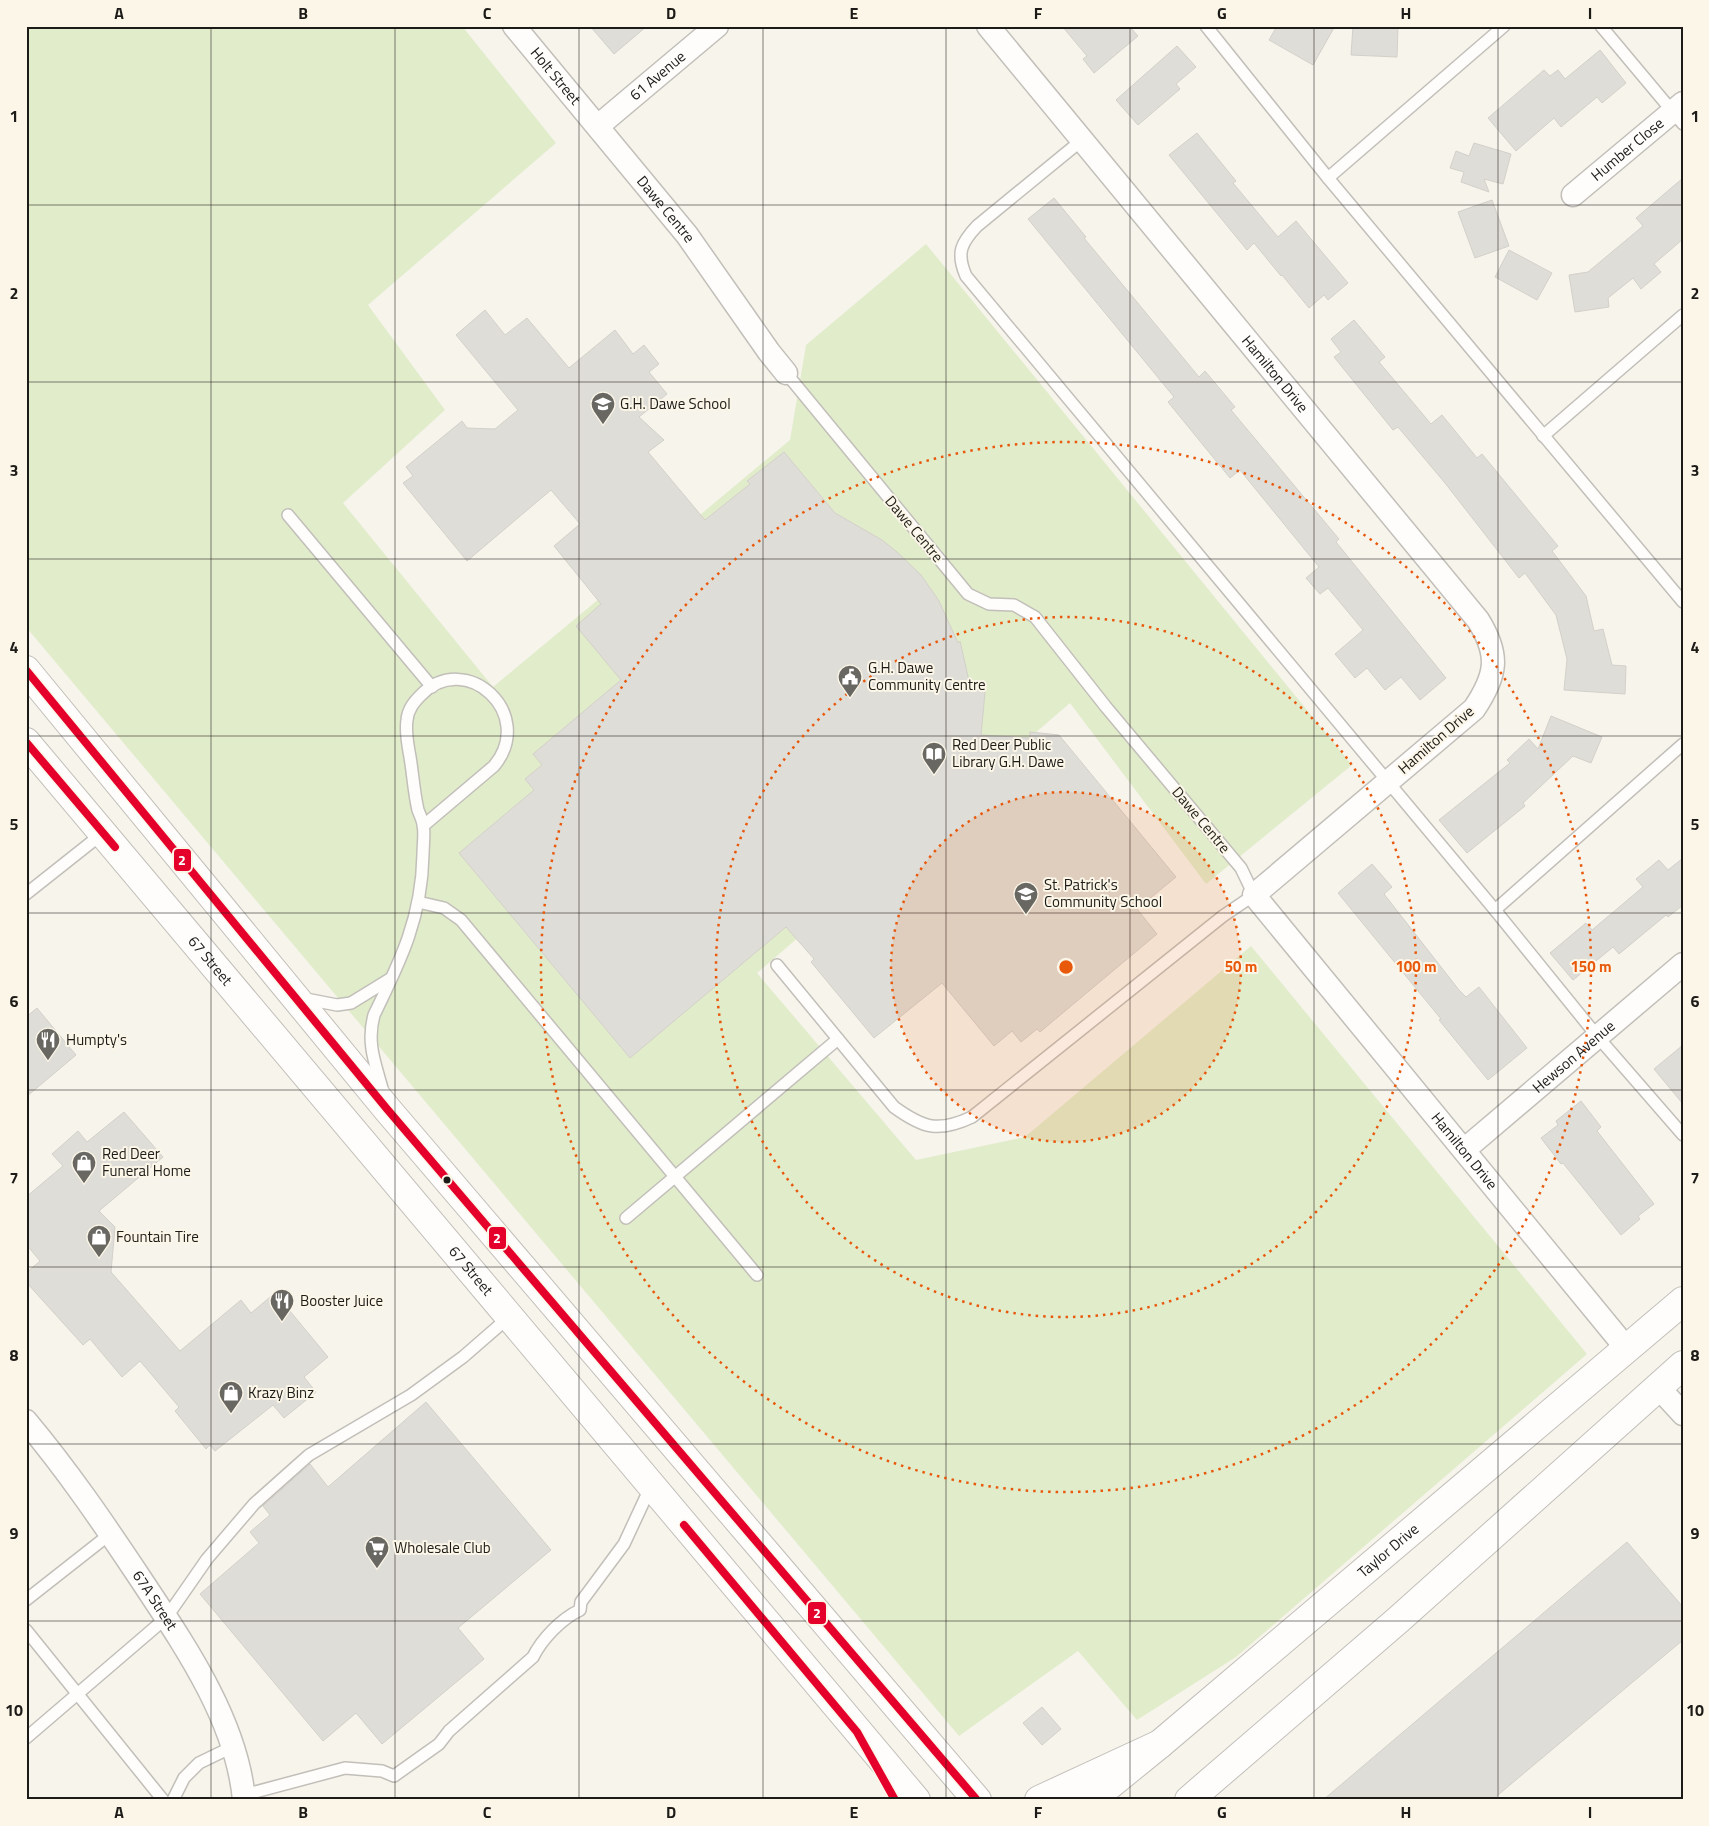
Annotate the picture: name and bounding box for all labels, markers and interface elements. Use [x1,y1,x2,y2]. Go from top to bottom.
text: A [114,1,124,25]
text: B [298,1,308,25]
text: C [483,1,492,25]
text: D [666,1,676,25]
text: E [850,1,859,25]
text: F [1034,1,1043,25]
text: G [1217,1,1227,25]
text: H [1401,1,1411,25]
text: I [1588,1,1592,25]
street label: Holt Street [525,42,587,110]
street label: 61 Avenue [624,45,690,106]
text: 1 [10,104,18,128]
text: 1 [1691,104,1699,128]
street label: Humber Close [1586,112,1669,186]
street label: Dawe Centre [631,171,701,247]
text: 2 [10,281,18,305]
text: 2 [1691,281,1699,305]
street label: Hamilton Drive [1236,330,1314,417]
school or university icon: G.H. Dawe School [590,391,616,425]
place label: G.H. Dawe School [620,392,731,415]
text: 3 [10,458,18,482]
text: 3 [1691,458,1699,482]
street label: Dawe Centre [880,490,949,567]
text: 4 [10,635,19,659]
text: 4 [1691,635,1700,659]
place label: G.H. Dawe Community Centre [868,656,986,696]
public building icon: G.H. Dawe Community Centre [837,664,863,698]
street label: Hamilton Drive [1393,700,1479,779]
place label: Red Deer Public Library G.H. Dawe [952,733,1064,773]
library icon: Red Deer Public Library G.H. Dawe [921,741,947,775]
street label: Dawe Centre [1167,781,1236,858]
text: 5 [10,812,19,836]
text: 5 [1691,812,1700,836]
line badge: 2 [173,848,192,872]
text: 2 [178,849,186,870]
place label: St. Patrick's Community School [1044,873,1162,913]
school or university icon: St. Patrick's Community School [1013,881,1039,915]
street label: 67 Street [183,931,239,991]
text: 50 m [1225,955,1257,978]
text: 100 m [1395,955,1437,978]
text: 150 m [1570,955,1612,978]
centre of rings [1057,958,1075,976]
text: 6 [10,989,19,1013]
text: 6 [1691,989,1700,1013]
street label: Hewson Avenue [1527,1015,1620,1098]
restaurant icon: Humpty's [35,1027,61,1061]
place label: Humpty's [66,1028,127,1051]
street label: Hamilton Drive [1426,1107,1504,1194]
place label: Red Deer Funeral Home [102,1142,191,1182]
shop icon: Red Deer Funeral Home [71,1150,97,1184]
text: 7 [10,1166,18,1190]
text: 7 [1691,1166,1699,1190]
unlabelled marker [442,1175,452,1185]
shop icon: Fountain Tire [86,1224,112,1258]
place label: Fountain Tire [116,1225,199,1248]
line badge: 2 [488,1226,507,1250]
text: 2 [493,1227,501,1248]
street label: 67 Street [443,1241,499,1301]
restaurant icon: Booster Juice [269,1288,295,1322]
place label: Booster Juice [300,1289,383,1312]
text: 8 [10,1343,19,1367]
text: 8 [1691,1343,1700,1367]
shop icon: Krazy Binz [218,1380,244,1414]
place label: Krazy Binz [248,1381,314,1404]
street label: Taylor Drive [1352,1518,1424,1583]
text: 9 [10,1521,19,1545]
text: 9 [1691,1521,1700,1545]
supermarket icon: Wholesale Club [364,1535,390,1569]
place label: Wholesale Club [394,1536,491,1559]
street label: 67A Street [127,1566,184,1635]
line badge: 2 [807,1601,827,1625]
text: 2 [813,1602,821,1623]
text: 10 [5,1698,23,1722]
text: 10 [1686,1698,1704,1722]
text: A [114,1800,124,1824]
text: B [298,1800,308,1824]
text: C [483,1800,492,1824]
text: D [666,1800,676,1824]
text: E [850,1800,859,1824]
text: F [1034,1800,1043,1824]
text: G [1217,1800,1227,1824]
text: H [1401,1800,1411,1824]
text: I [1588,1800,1592,1824]

